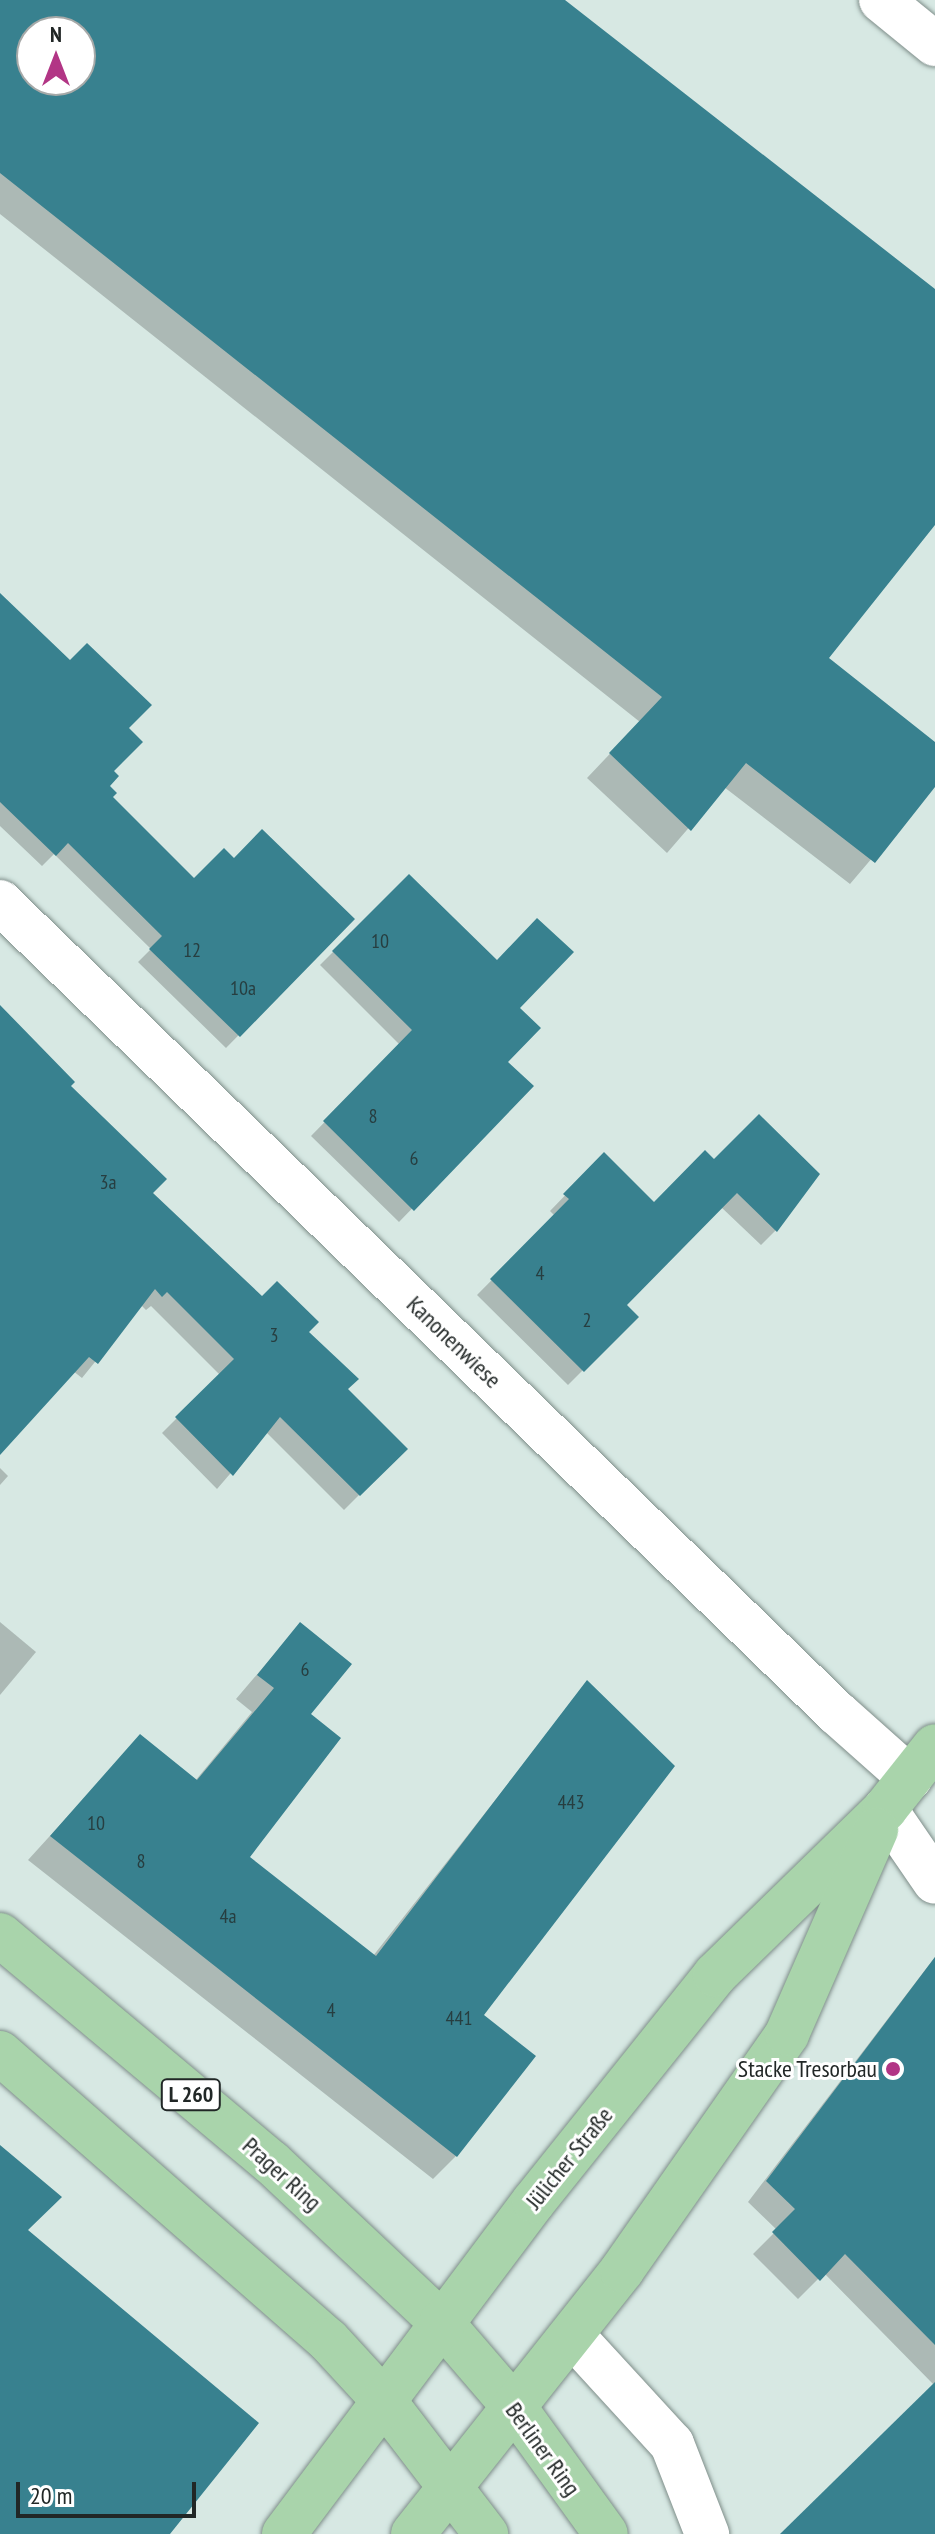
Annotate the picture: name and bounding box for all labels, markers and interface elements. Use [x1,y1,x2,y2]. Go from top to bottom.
north arrow [16,16,96,96]
text: N [50,20,62,48]
house number: 10 [371,929,389,953]
house number: 12 [183,938,201,962]
house number: 10a [230,976,256,1000]
house number: 8 [369,1104,377,1128]
house number: 6 [410,1146,418,1170]
house number: 3a [100,1170,116,1194]
house number: 4 [536,1261,544,1285]
street label: Kanonenwiese [401,1290,507,1394]
house number: 2 [583,1308,591,1332]
house number: 3 [270,1323,278,1347]
house number: 6 [301,1657,309,1681]
house number: 443 [558,1790,584,1814]
house number: 10 [87,1811,105,1835]
house number: 8 [137,1849,145,1873]
house number: 4a [220,1904,236,1928]
house number: 4 [327,1998,335,2022]
house number: 441 [446,2006,472,2030]
place label: Stacke Tresorbau [737,2055,877,2083]
marker: Stacke Tresorbau [884,2060,902,2078]
road number: L 260 [159,2077,223,2113]
street label: Jülicher Straße [519,2101,619,2215]
street label: Prager Ring [237,2131,327,2217]
street label: Berliner Ring [500,2397,586,2501]
scale bar [20,2466,200,2516]
text: 20 m [30,2480,72,2511]

